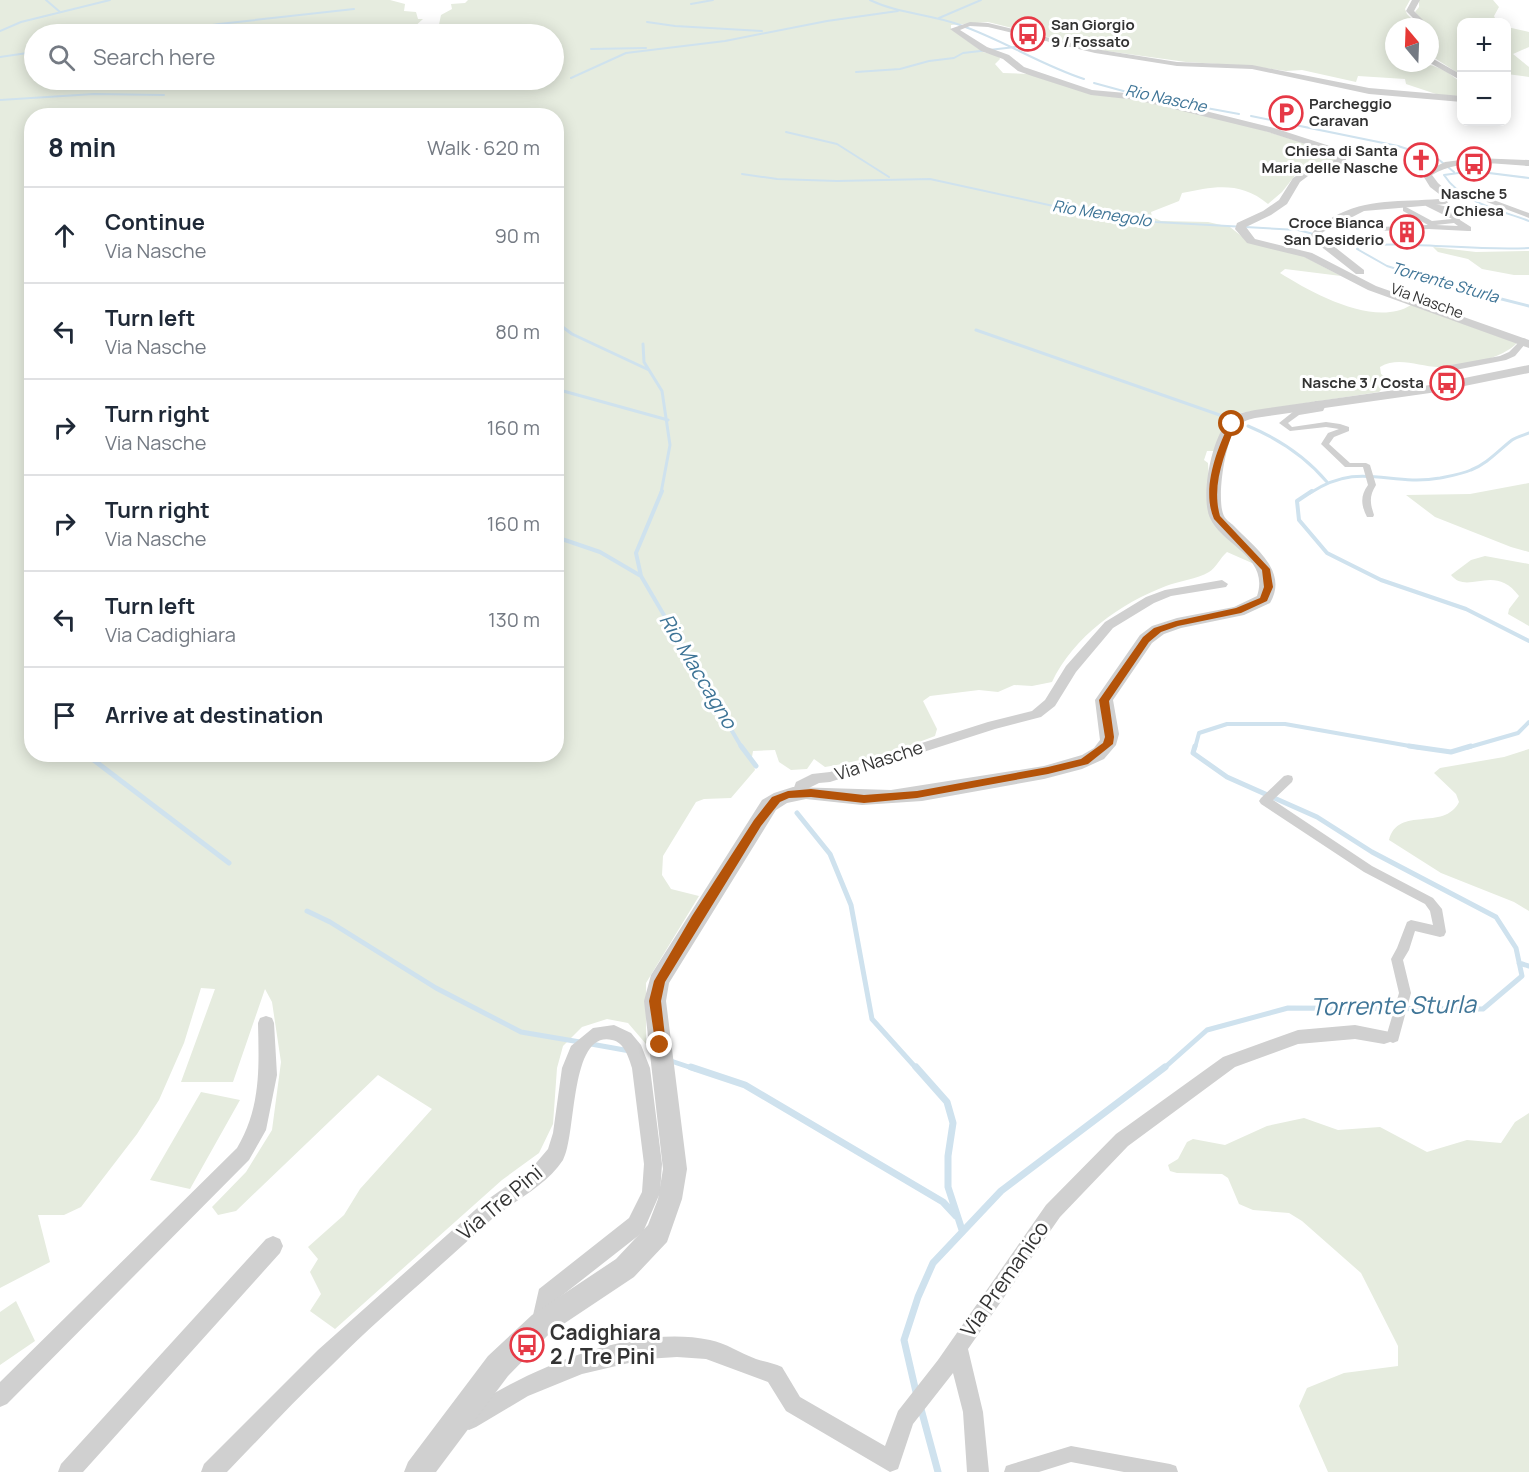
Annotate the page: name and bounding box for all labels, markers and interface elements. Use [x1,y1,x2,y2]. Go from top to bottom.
place label: San Giorgio 9 / Fossato [1051,14,1135,52]
bus stop icon: San Giorgio 9 / Fossato [1010,16,1046,52]
north arrow [1385,18,1439,72]
map controls [1457,18,1511,126]
button: + [1457,18,1511,72]
search box [24,24,564,90]
icon: search [45,41,78,74]
text: Search here [93,42,215,72]
button: − [1457,72,1511,126]
water label: Rio Nasche [1123,79,1210,118]
place label: Parcheggio Caravan [1309,93,1392,131]
parking icon: Parcheggio Caravan [1268,95,1304,131]
text: 8 min [48,129,116,165]
text: Walk · 620 m [427,134,540,161]
place label: Chiesa di Santa Maria delle Nasche [1261,140,1398,178]
church icon: Chiesa di Santa Maria delle Nasche [1403,142,1439,178]
bus stop icon: Nasche 5 / Chiesa [1456,146,1492,182]
place label: Nasche 5 / Chiesa [1441,183,1507,221]
water label: Rio Menegolo [1051,194,1155,232]
text: Continue [105,207,205,237]
place label: Croce Bianca San Desiderio [1284,212,1384,250]
building icon: Croce Bianca San Desiderio [1389,214,1425,250]
icon: ahead [48,219,81,252]
text: 90 m [494,222,540,249]
text: Via Nasche [105,237,206,264]
water label: Torrente Sturla [1389,256,1502,308]
street label: Via Nasche [1388,278,1467,323]
text: Turn left [105,303,195,333]
icon: left [48,315,81,348]
text: 80 m [495,318,540,345]
text: Via Nasche [105,333,206,360]
bus stop icon: Nasche 3 / Costa [1429,365,1465,401]
place label: Nasche 3 / Costa [1302,372,1424,393]
text: Turn right [105,399,210,429]
route start [1218,410,1244,436]
icon: right [48,411,81,444]
text: 160 m [487,414,540,441]
text: Via Nasche [105,429,206,456]
text: Turn right [105,495,210,525]
icon: right [48,507,81,540]
text: 160 m [487,510,540,537]
text: Via Nasche [105,525,206,552]
text: Turn left [105,591,195,621]
icon: left [48,603,81,636]
text: 130 m [488,606,540,633]
water label: Rio Maccagno [654,608,744,734]
text: Via Cadighiara [105,621,236,648]
icon: arrive [48,699,81,732]
text: Arrive at destination [105,700,323,730]
street label: Via Nasche [832,735,926,786]
water label: Torrente Sturla [1310,987,1478,1022]
route end [646,1031,672,1057]
street label: Via Tre Pini [451,1158,548,1246]
street label: Via Premanico [954,1215,1055,1342]
place label: Cadighiara 2 / Tre Pini [550,1318,661,1370]
bus stop icon: Cadighiara 2 / Tre Pini [509,1327,545,1363]

